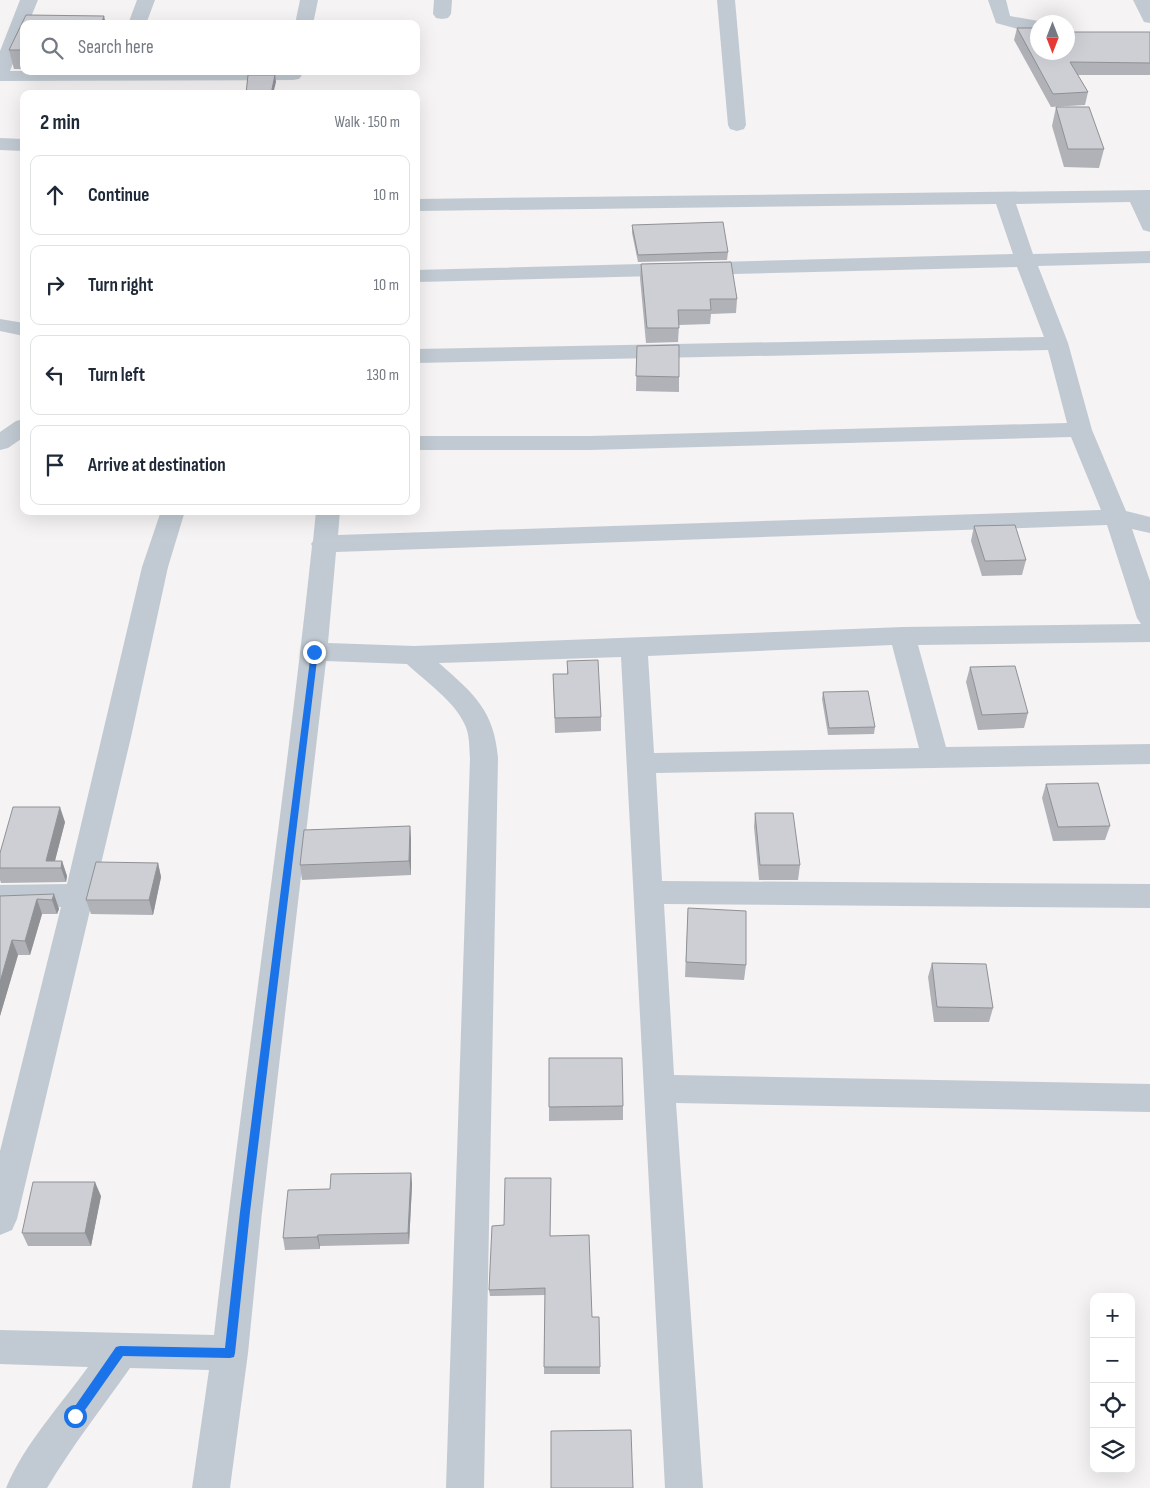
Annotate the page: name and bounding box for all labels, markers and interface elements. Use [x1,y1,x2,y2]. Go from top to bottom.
north arrow [1030,15,1075,60]
search box [20,20,420,75]
icon: search [38,34,66,62]
text: Search here [78,36,154,59]
text: 2 min [40,110,80,135]
text: Walk · 150 m [335,113,400,132]
icon: ahead [41,181,69,209]
text: Continue [88,184,149,207]
text: 10 m [373,186,399,205]
icon: right [41,271,69,299]
text: Turn right [88,274,153,297]
text: 10 m [373,276,399,295]
icon: left [41,361,69,389]
text: Turn left [88,364,145,387]
text: 130 m [367,366,399,385]
icon: arrive [41,451,69,479]
text: Arrive at destination [88,454,226,477]
route end [303,641,326,664]
map controls [1090,1293,1135,1473]
button: + [1090,1293,1135,1338]
button: − [1090,1338,1135,1383]
button: locate [1090,1383,1135,1428]
route start [64,1405,87,1428]
button: layers [1090,1428,1135,1473]

